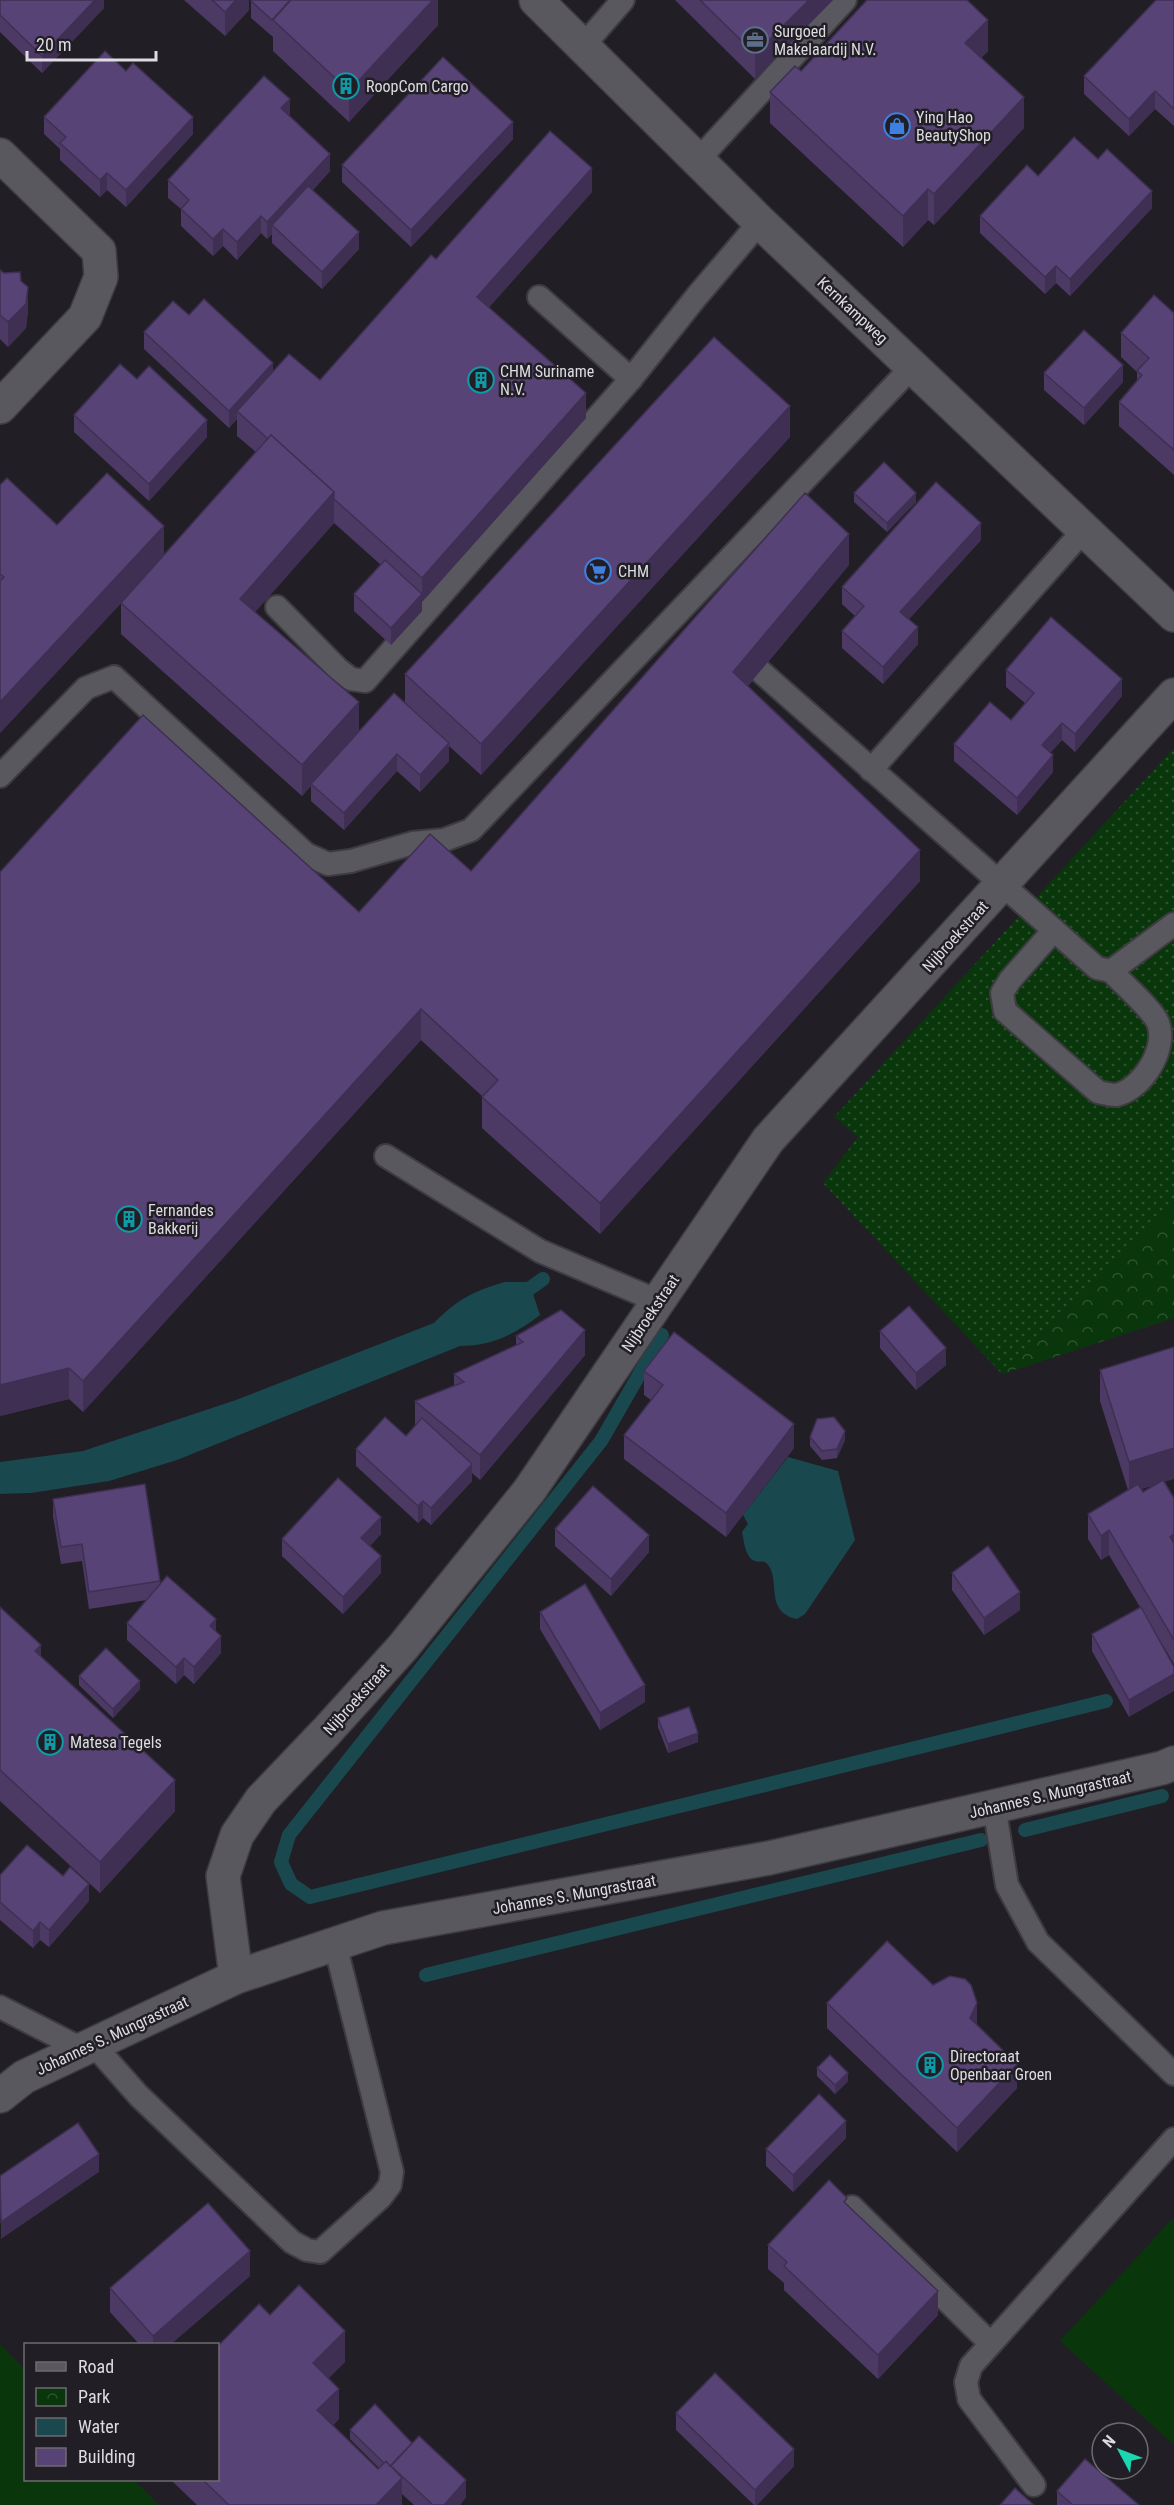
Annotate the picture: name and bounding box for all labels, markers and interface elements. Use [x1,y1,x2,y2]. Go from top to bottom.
place label: Surgoed Makelaardij N.V. [774,22,876,59]
scale bar [27,24,156,62]
office icon: Surgoed Makelaardij N.V. [740,25,770,55]
text: 20 m [36,34,71,55]
building icon: RoopCom Cargo [331,71,361,101]
place label: RoopCom Cargo [366,77,469,96]
place label: Ying Hao BeautyShop [916,108,991,145]
shop icon: Ying Hao BeautyShop [882,111,912,141]
street label: Kernkampweg [814,273,892,348]
place label: CHM Suriname N.V. [500,362,594,399]
building icon: CHM Suriname N.V. [466,365,496,395]
supermarket icon: CHM [583,556,613,586]
place label: CHM [618,562,649,581]
street label: Nijbroekstraat [918,897,992,976]
place label: Fernandes Bakkerij [148,1201,214,1238]
building icon: Fernandes Bakkerij [114,1204,144,1234]
street label: Nijbroekstraat [618,1271,683,1356]
street label: Nijbroekstraat [319,1660,393,1739]
building icon: Matesa Tegels [35,1727,65,1757]
place label: Matesa Tegels [70,1733,162,1752]
street label: Johannes S. Mungrastraat [967,1767,1133,1822]
street label: Johannes S. Mungrastraat [491,1871,658,1918]
street label: Johannes S. Mungrastraat [33,1992,192,2079]
place label: Directoraat Openbaar Groen [950,2047,1052,2084]
building icon: Directoraat Openbaar Groen [915,2050,945,2080]
legend [24,2343,219,2481]
text: Road [78,2356,114,2377]
text: Park [78,2386,110,2407]
text: Water [78,2416,120,2437]
north arrow [1090,2421,1150,2481]
text: N [1099,2432,1119,2451]
text: Building [78,2446,135,2467]

